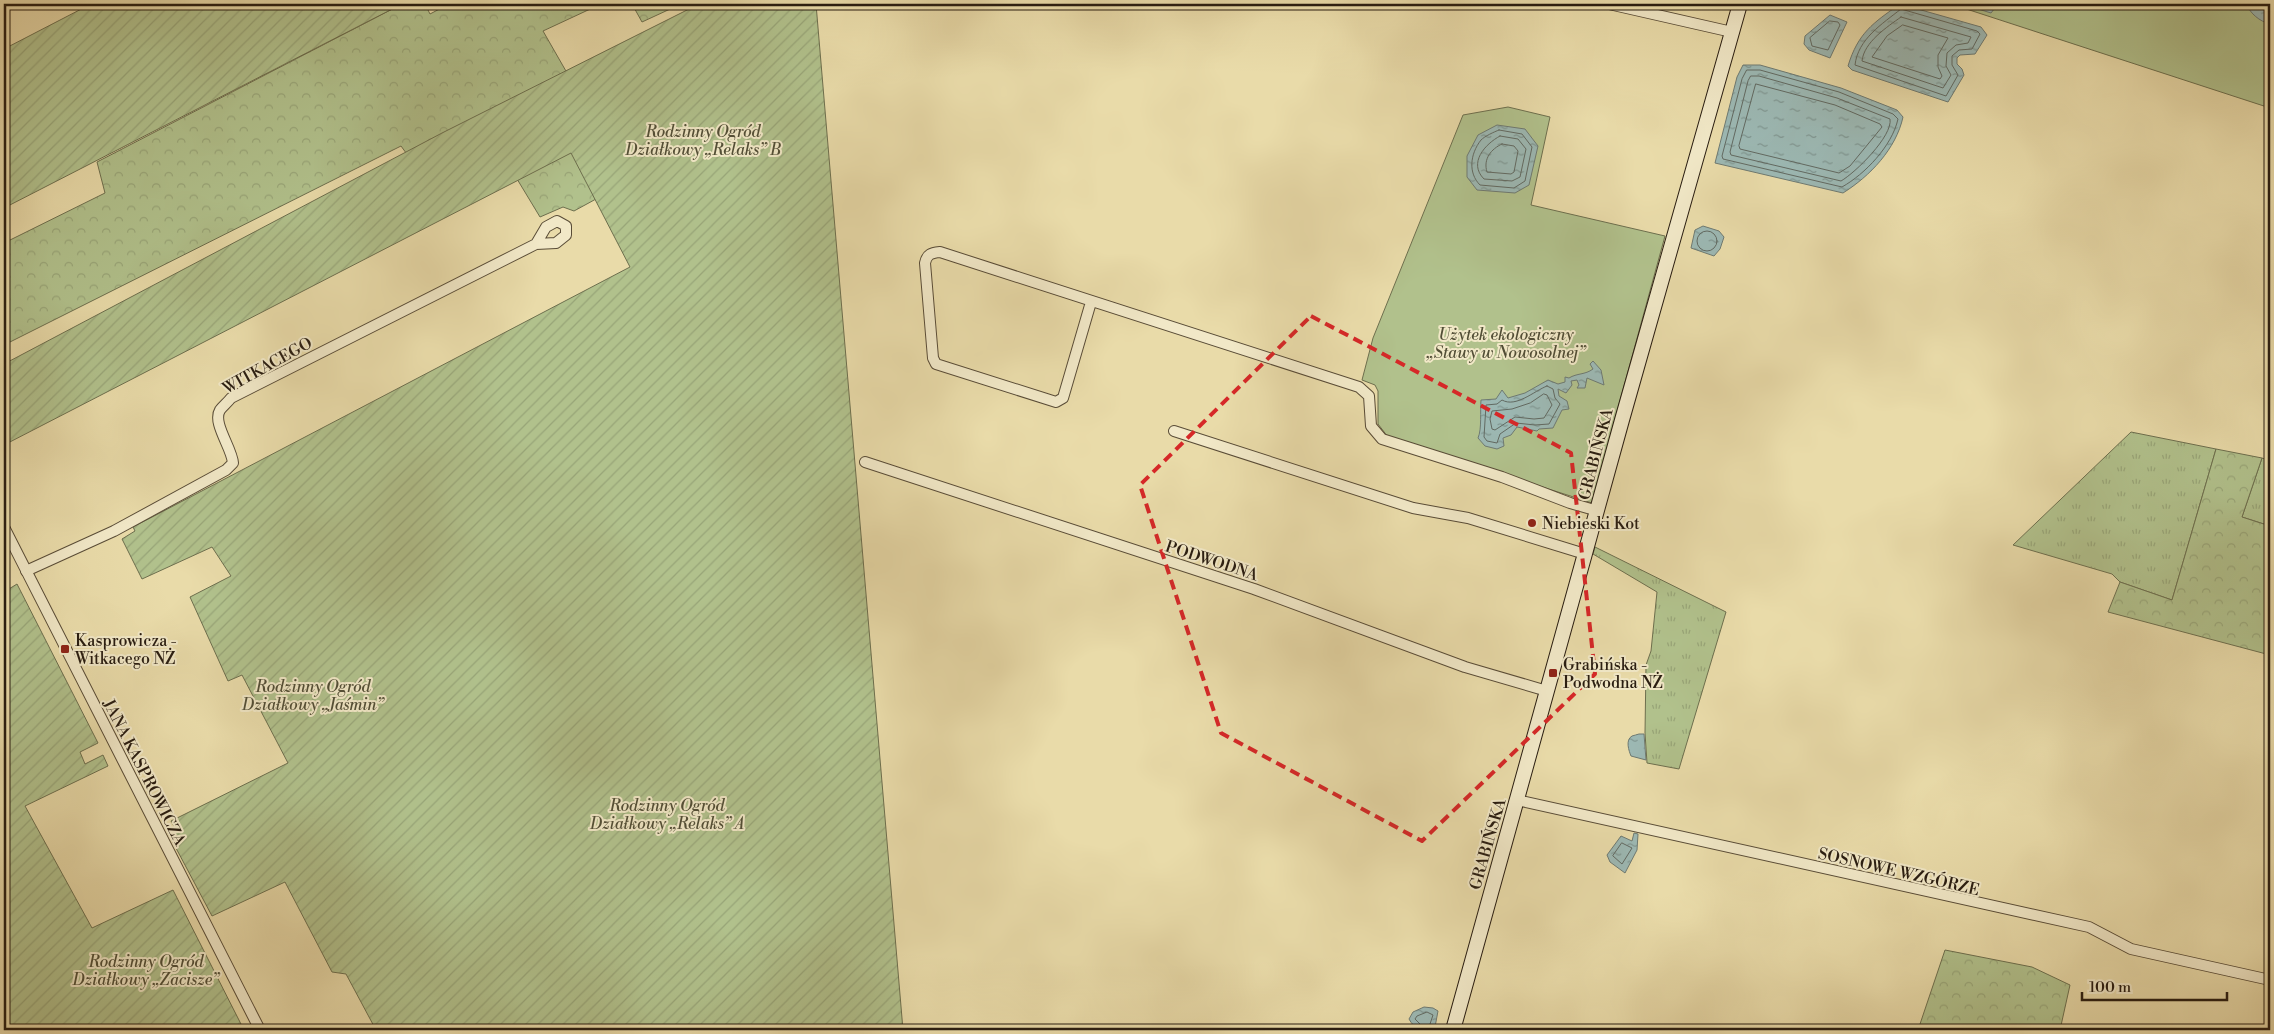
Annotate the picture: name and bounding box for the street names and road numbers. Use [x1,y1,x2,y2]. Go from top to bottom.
street label: WITKACEGO [218,333,316,399]
street label: GRABIŃSKA [1572,405,1618,502]
street label: PODWODNA [1163,537,1262,586]
street label: JANA KASPROWICZA [98,695,190,850]
street label: GRABIŃSKA [1463,795,1511,892]
street label: SOSNOWE WZGÓRZE [1816,842,1982,900]

